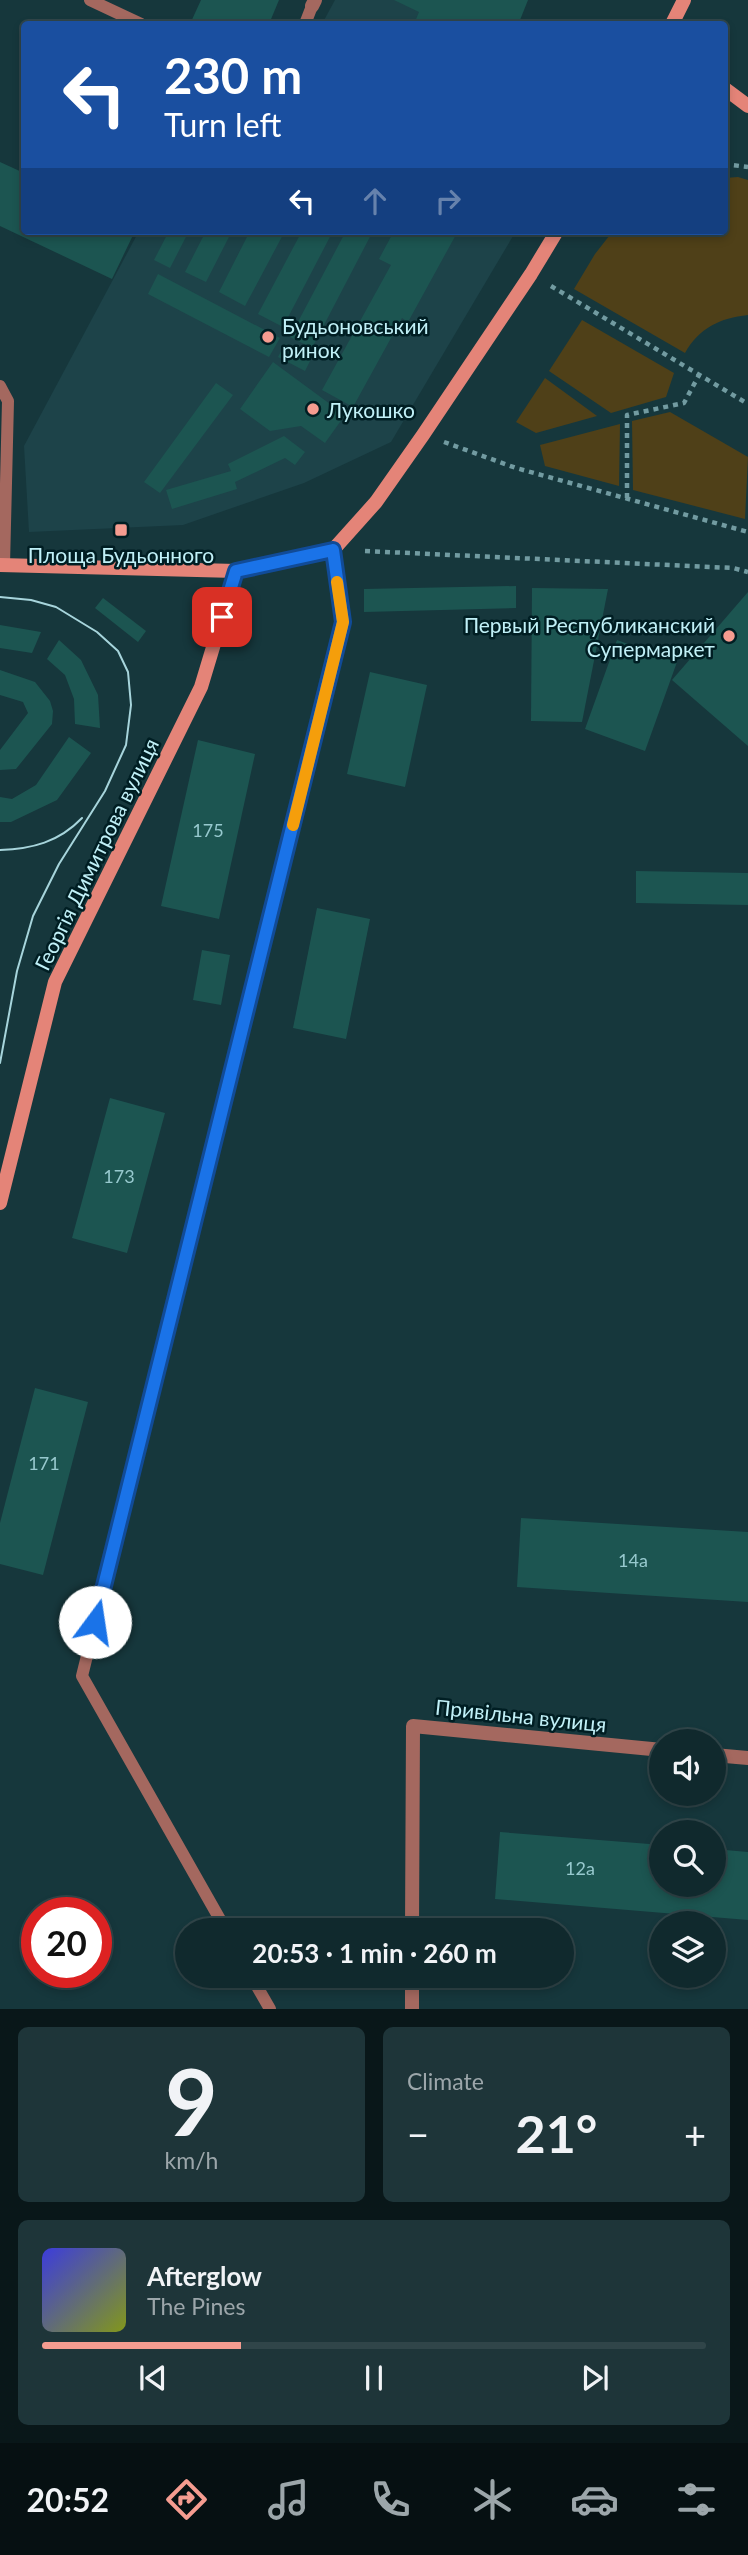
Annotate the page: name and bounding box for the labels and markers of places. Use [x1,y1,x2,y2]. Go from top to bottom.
place label: Будьоновський ринок [282,313,429,362]
marker: Будьоновський ринок [260,329,276,345]
place label: Лукошко [326,397,415,422]
marker: Лукошко [305,401,321,417]
marker: Площа Будьонного [113,522,129,538]
place label: Площа Будьонного [28,542,214,567]
pin [192,587,252,647]
place label: Первый Республиканский Супермаркет [464,612,715,661]
marker: Первый Республиканский Супермаркет [721,628,737,644]

